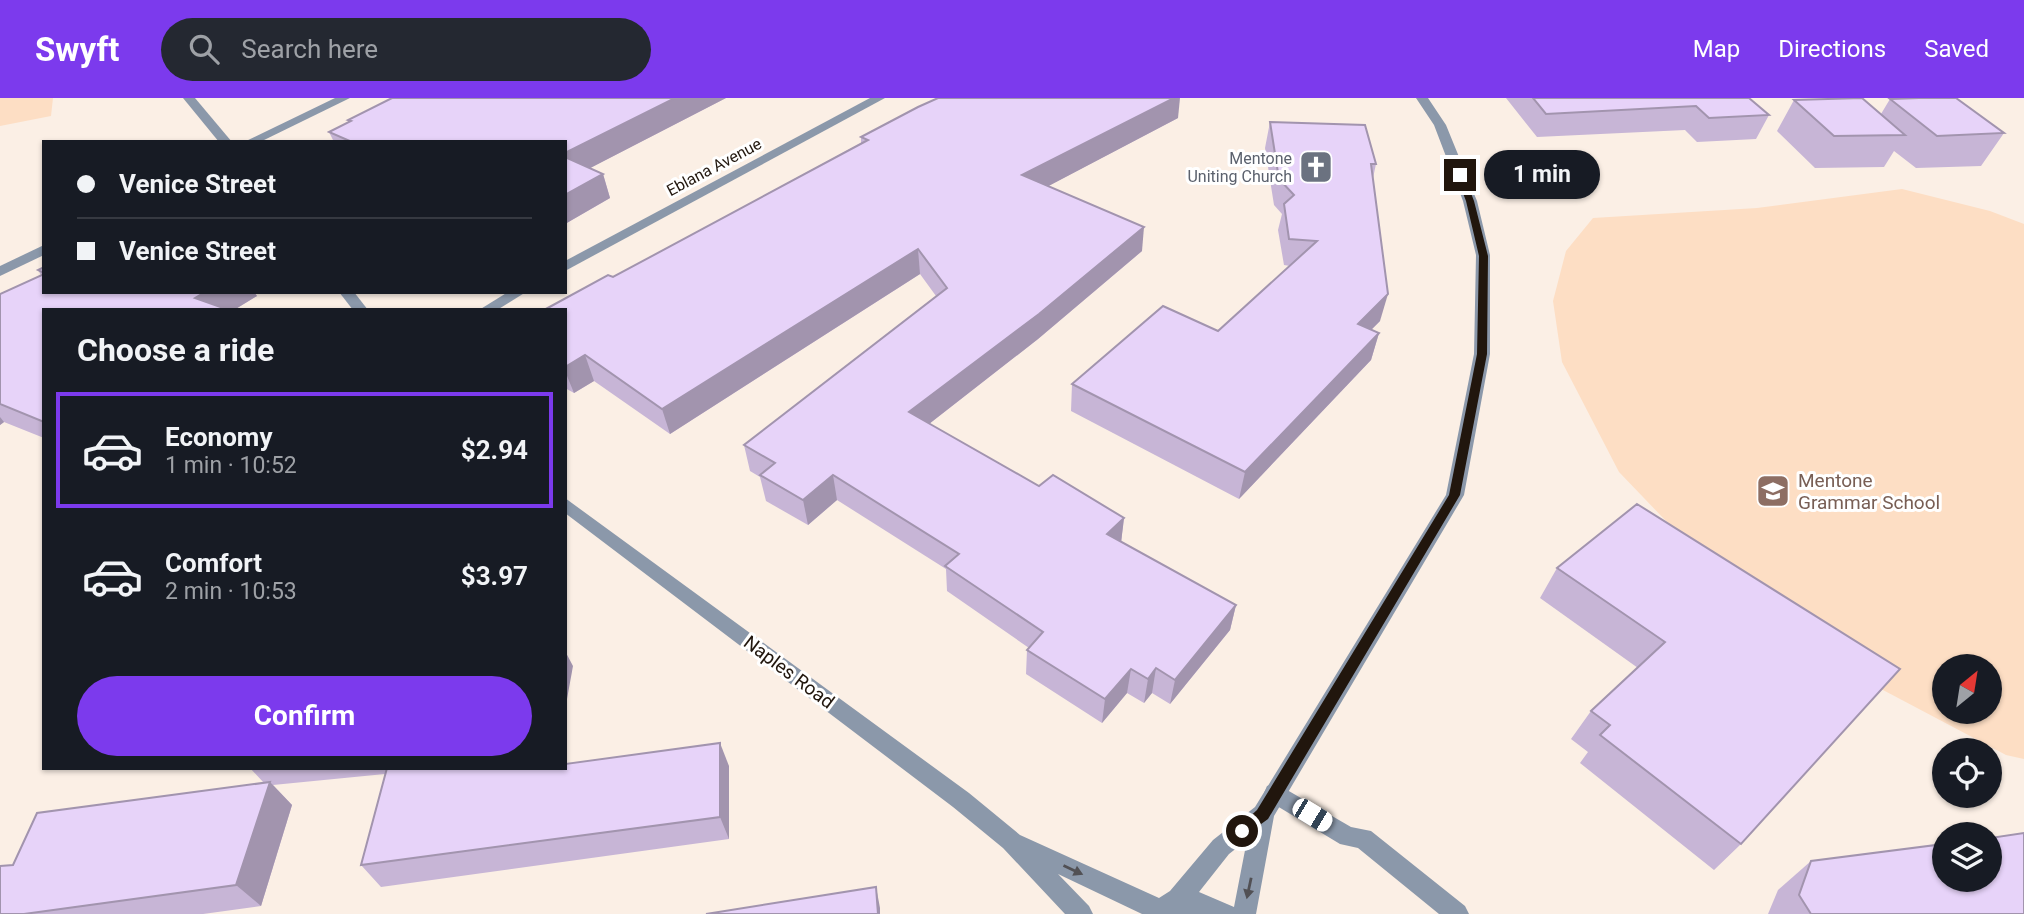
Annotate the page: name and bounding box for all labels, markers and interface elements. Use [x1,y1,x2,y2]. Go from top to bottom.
search box [161,18,651,81]
text: Swyft [35,30,119,69]
icon: search [185,30,223,68]
text: Search here [241,34,378,64]
text: Map [1693,35,1740,63]
text: Directions [1778,35,1886,63]
text: Saved [1924,35,1989,63]
street label: Eblana Avenue [663,134,765,200]
church icon: Mentone Uniting Church [1297,148,1335,186]
place label: Mentone Uniting Church [1187,149,1292,186]
callout: 1 min [1484,150,1600,200]
route end [1444,159,1476,191]
text: 1 min [1513,161,1571,188]
text: Venice Street [119,169,276,199]
text: Venice Street [119,236,276,266]
text: Choose a ride [77,331,274,369]
icon: car [81,419,144,482]
text: Economy [165,422,272,452]
text: $2.94 [461,435,528,465]
text: 1 min · 10:52 [165,452,297,479]
place label: Mentone Grammar School [1798,469,1940,514]
school or university icon: Mentone Grammar School [1754,472,1792,510]
icon: car [81,545,144,608]
text: Comfort [165,548,262,578]
text: $3.97 [461,561,528,591]
text: 2 min · 10:53 [165,578,297,605]
street label: Naples Road [739,631,839,713]
north arrow [1932,654,2002,724]
map controls [1932,654,2002,892]
button: Confirm [77,676,532,756]
button: locate [1932,738,2002,808]
car [1289,795,1336,835]
route start [1226,815,1258,847]
button: layers [1932,822,2002,892]
one-way arrow [1063,864,1083,875]
one-way arrow [1244,877,1255,899]

